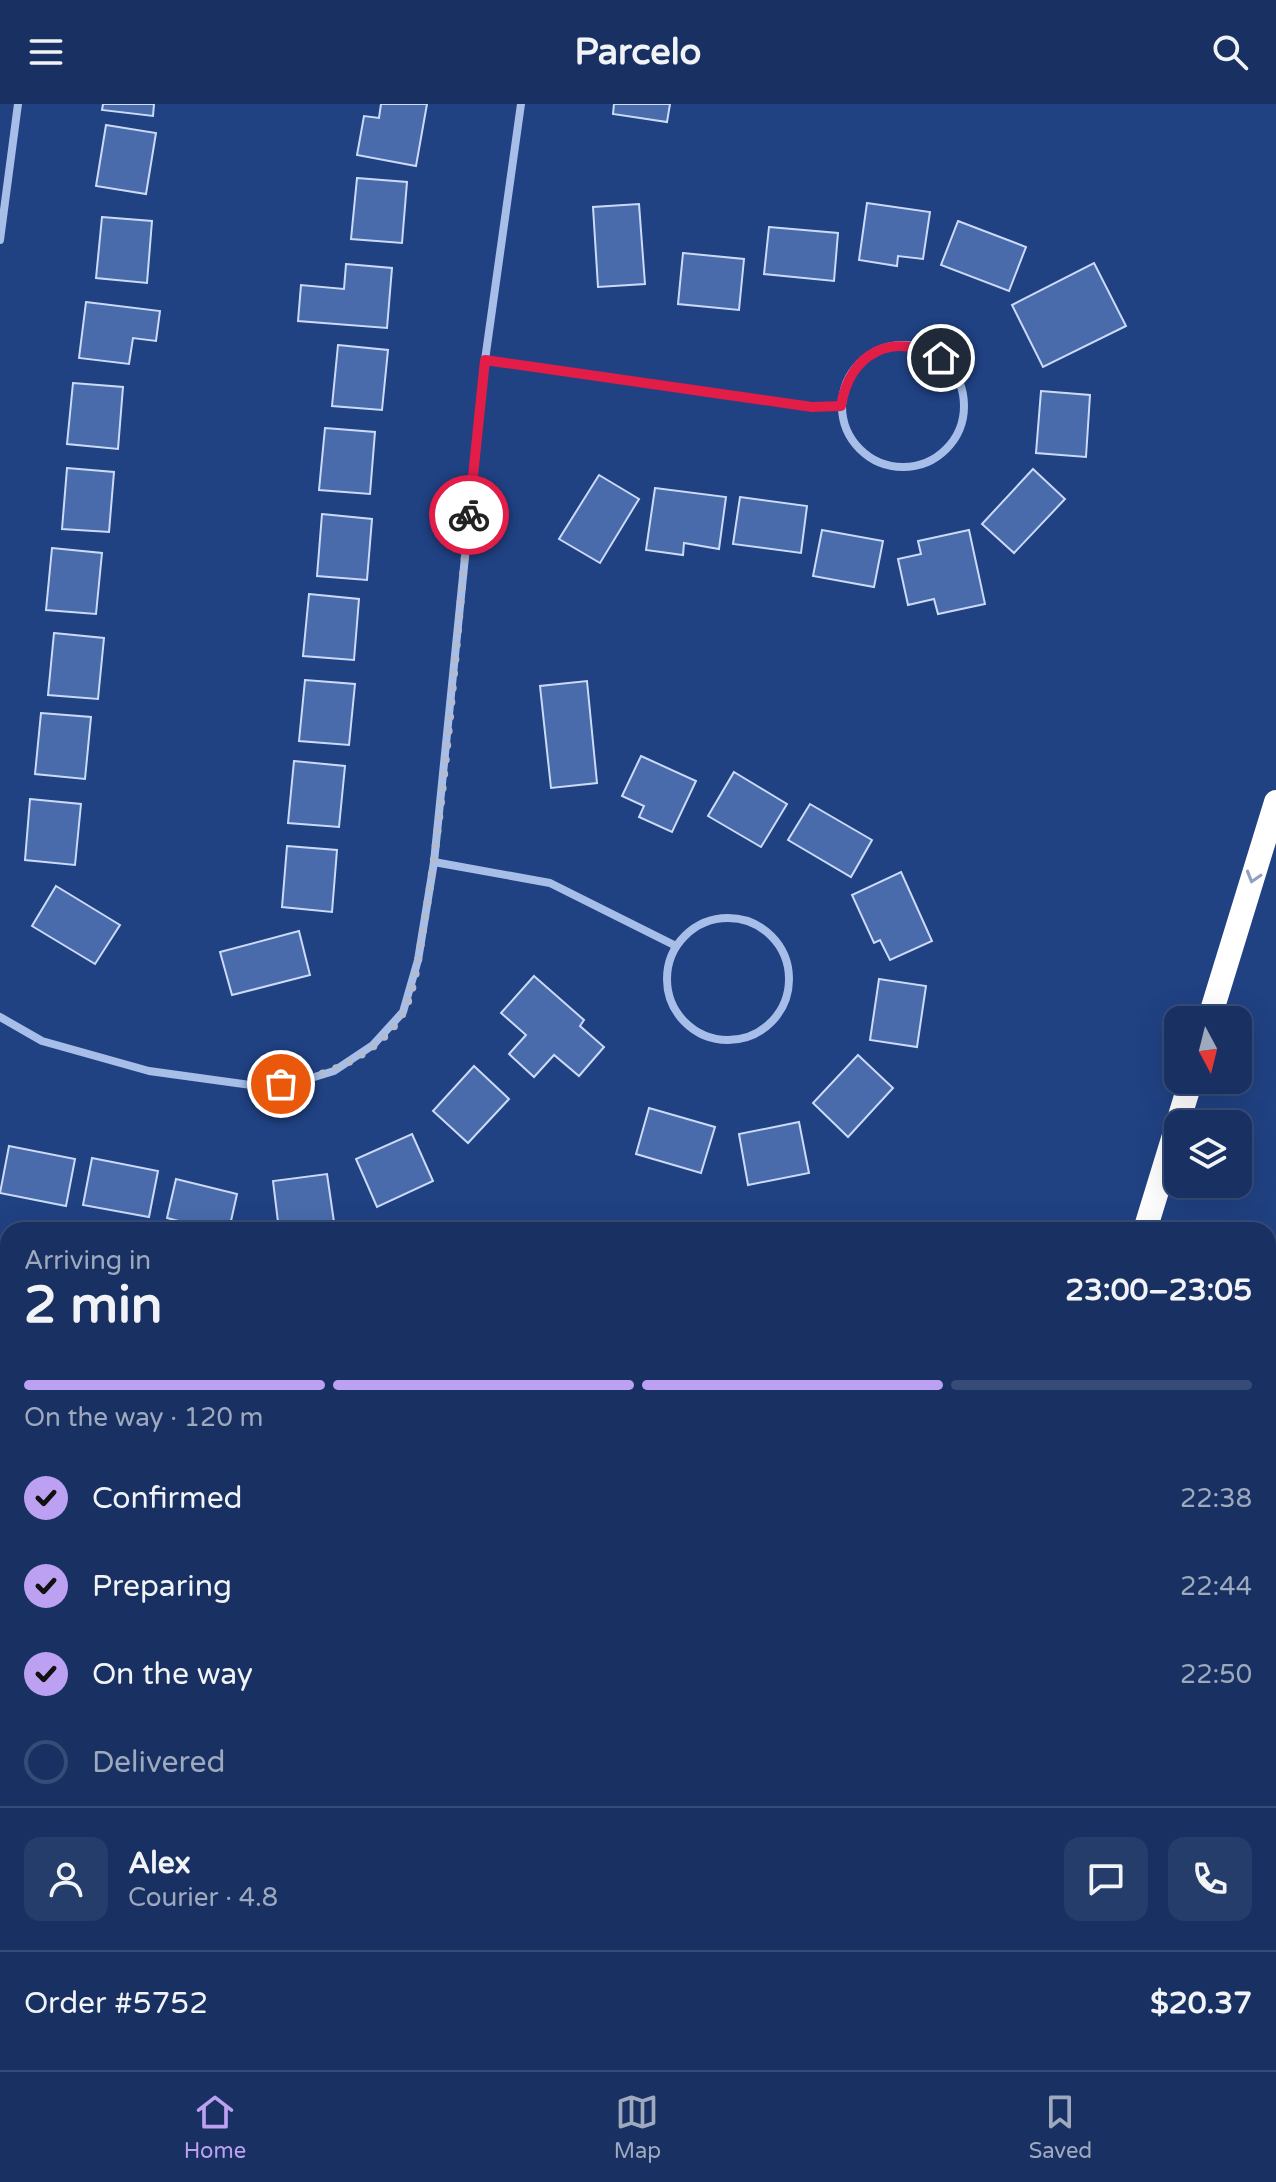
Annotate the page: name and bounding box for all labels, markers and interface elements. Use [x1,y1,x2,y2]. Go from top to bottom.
icon: menu [24,30,68,74]
icon: search [1208,30,1252,74]
text: Parcelo [574,31,702,74]
pin [907,324,975,392]
icon: home [919,336,963,380]
courier [429,475,509,555]
icon: bike [447,493,491,537]
one-way arrow [1246,870,1262,883]
north arrow [1164,1006,1252,1094]
map controls [1164,1006,1252,1198]
pin [247,1050,315,1118]
icon: bag [259,1062,303,1106]
button: layers [1164,1110,1252,1198]
text: Arriving in [24,1245,151,1276]
text: 23:00–23:05 [1065,1272,1252,1309]
text: 2 min [24,1274,163,1337]
text: On the way · 120 m [24,1402,263,1433]
icon: check [24,1476,68,1520]
text: Confirmed [92,1480,243,1517]
text: 22:38 [1180,1483,1252,1514]
icon: check [24,1564,68,1608]
text: Preparing [92,1568,232,1605]
text: 22:44 [1180,1571,1252,1602]
icon: check [24,1652,68,1696]
text: On the way [92,1656,253,1693]
text: 22:50 [1180,1659,1252,1690]
text: Delivered [92,1744,226,1781]
button: person [24,1837,108,1921]
button: chat [1064,1837,1148,1921]
button: phone [1168,1837,1252,1921]
text: Alex [128,1845,191,1882]
text: Courier · 4.8 [128,1882,278,1913]
text: Order #5752 [24,1985,208,2022]
text: $20.37 [1150,1985,1252,2022]
tab: Home [184,2090,246,2164]
tab: Map [614,2090,661,2164]
tab: Saved [1029,2090,1092,2164]

